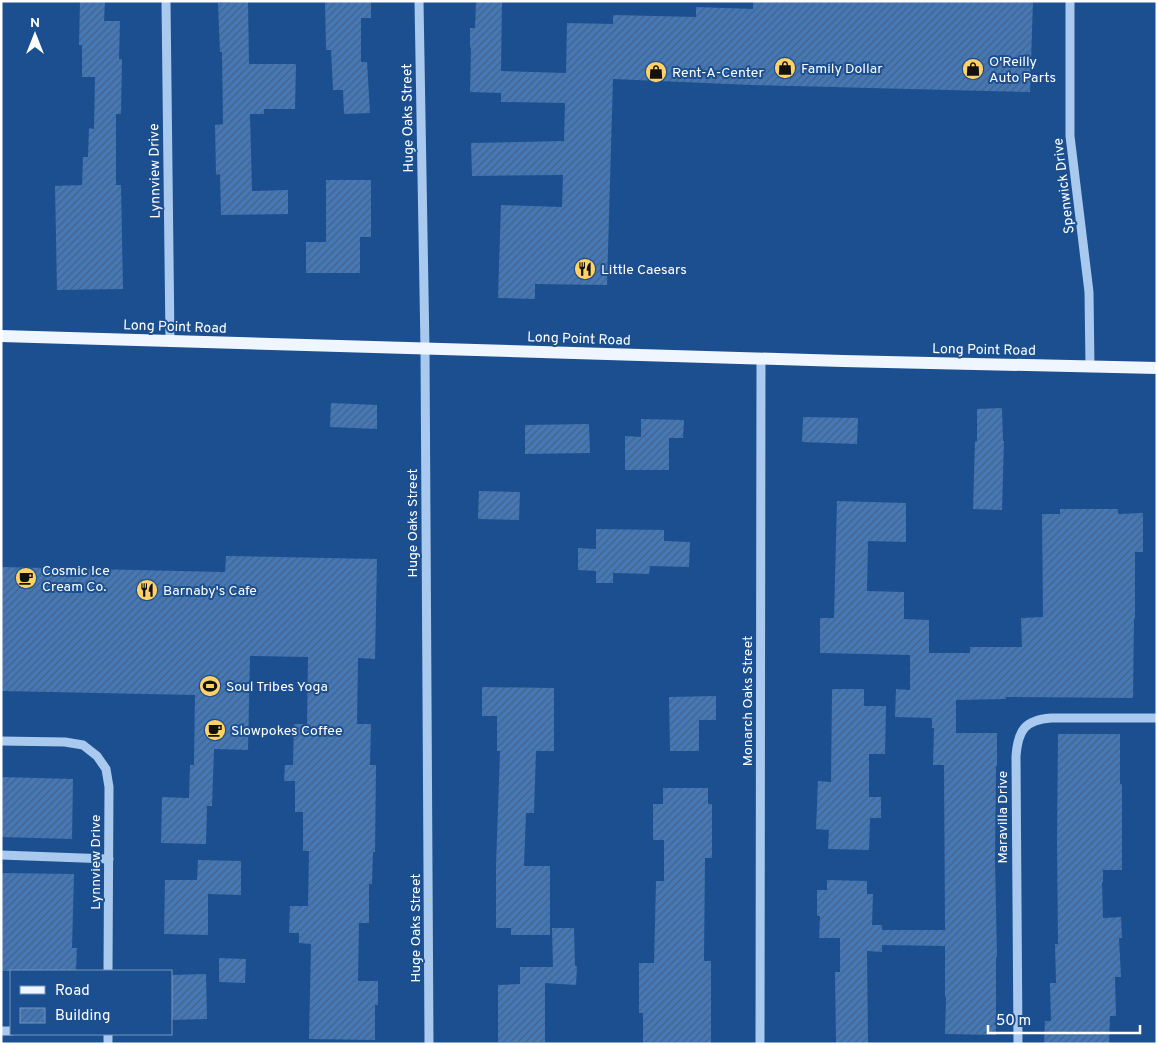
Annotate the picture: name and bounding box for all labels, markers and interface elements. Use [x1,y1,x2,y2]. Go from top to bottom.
north arrow [10,10,60,60]
text: N [30,15,40,32]
place label: O'Reilly Auto Parts [989,54,1056,87]
shop icon: Family Dollar [773,56,797,80]
shop icon: O'Reilly Auto Parts [961,57,985,81]
shop icon: Rent-A-Center [644,60,668,84]
place label: Family Dollar [801,61,883,78]
street label: Huge Oaks Street [399,63,418,173]
place label: Rent-A-Center [672,65,765,82]
street label: Lynnview Drive [146,123,165,219]
street label: Spenwick Drive [1050,137,1079,235]
restaurant icon: Little Caesars [573,257,597,281]
place label: Little Caesars [601,262,687,279]
street label: Long Point Road [123,317,227,338]
street label: Long Point Road [527,329,631,350]
street label: Long Point Road [932,341,1036,360]
street label: Huge Oaks Street [405,468,422,578]
place label: Cosmic Ice Cream Co. [42,563,110,596]
cafe icon: Cosmic Ice Cream Co. [14,566,38,590]
restaurant icon: Barnaby's Cafe [135,578,159,602]
place label: Barnaby's Cafe [163,583,257,600]
street label: Monarch Oaks Street [740,636,757,766]
sports icon: Soul Tribes Yoga [198,674,222,698]
place label: Soul Tribes Yoga [226,679,328,696]
cafe icon: Slowpokes Coffee [203,718,227,742]
place label: Slowpokes Coffee [231,723,343,740]
street label: Maravilla Drive [995,771,1012,863]
street label: Lynnview Drive [88,814,105,910]
street label: Huge Oaks Street [408,873,425,983]
legend [10,970,172,1035]
text: Road [55,982,90,1001]
scale bar [988,1002,1140,1034]
text: Building [55,1007,110,1026]
text: 50 m [996,1012,1031,1031]

